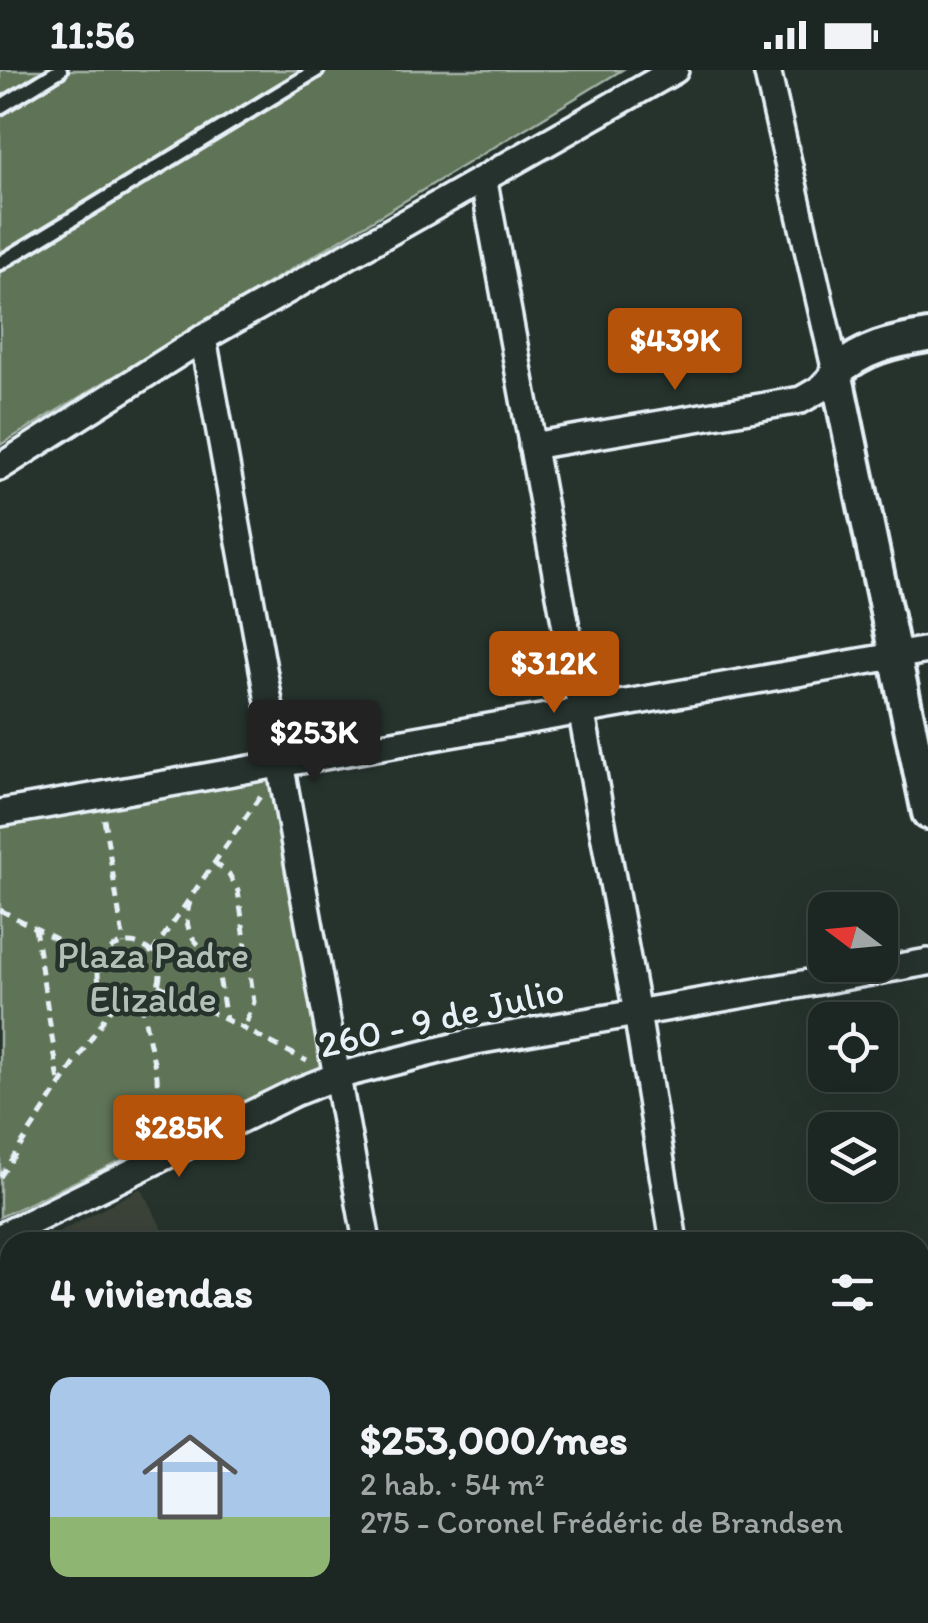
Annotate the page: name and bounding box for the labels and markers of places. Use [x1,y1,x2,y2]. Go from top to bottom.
pin: $439K [605,308,745,393]
pin: $312K [484,631,624,716]
pin: $253K [244,700,384,785]
pin: $285K [109,1095,249,1180]

